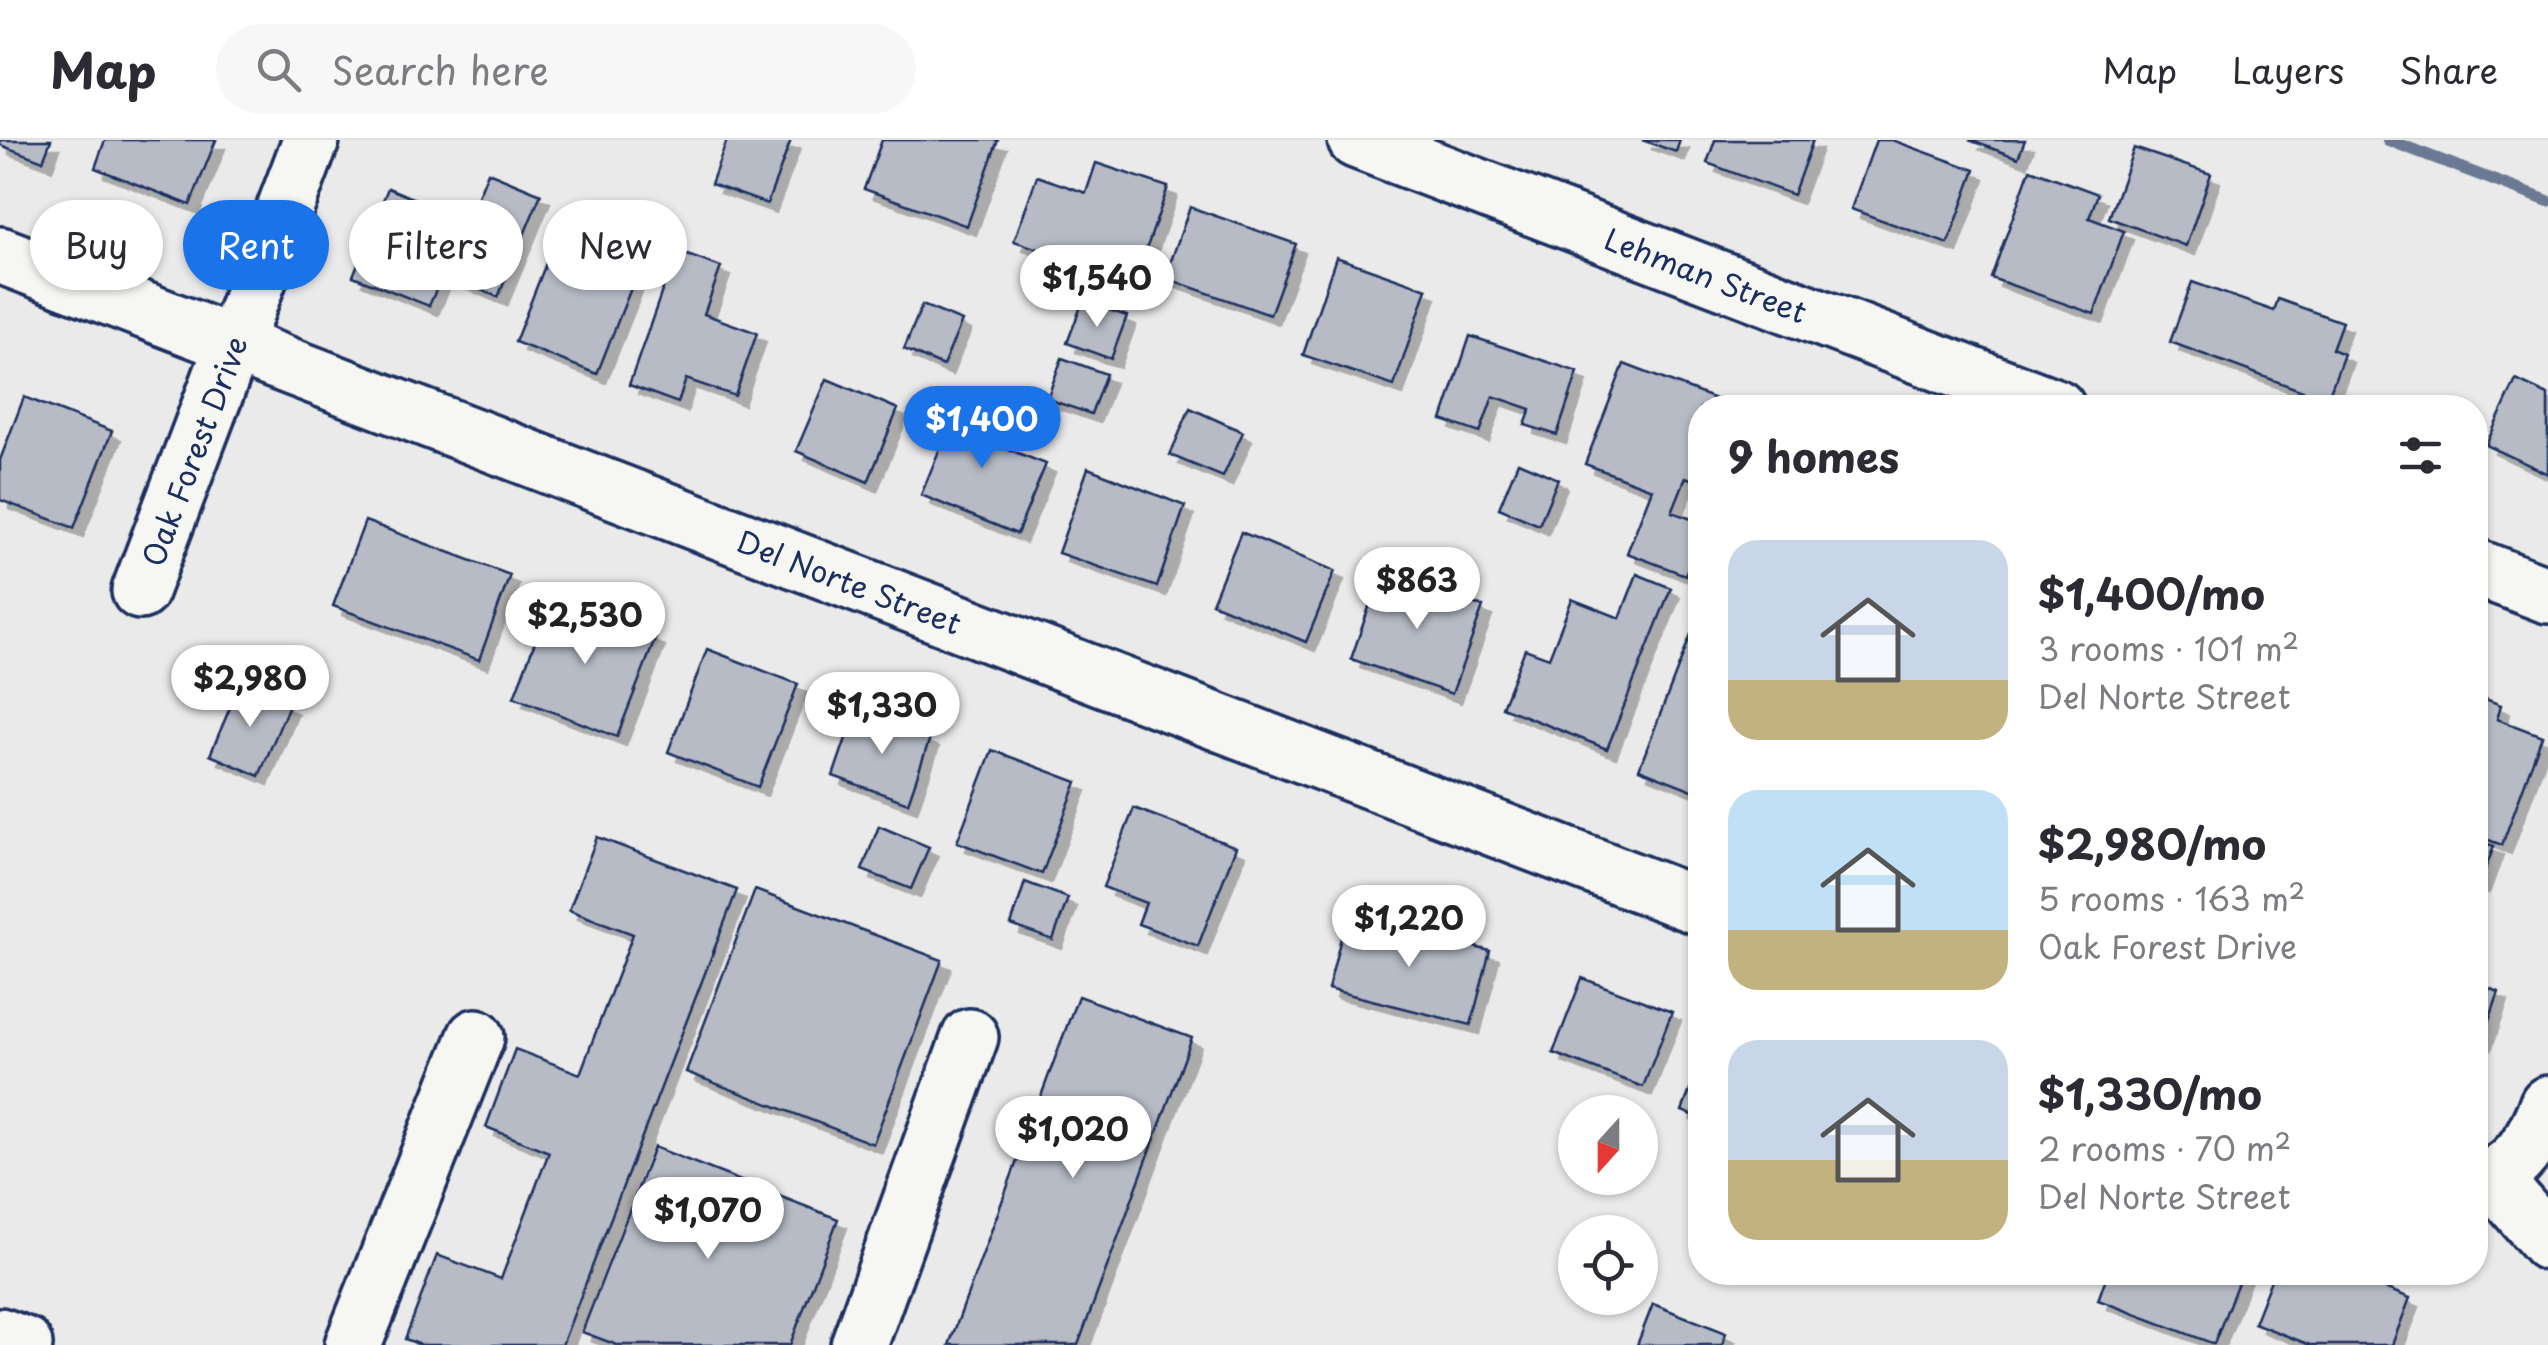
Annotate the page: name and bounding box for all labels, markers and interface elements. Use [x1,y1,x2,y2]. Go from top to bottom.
search box [216,24,916,114]
text: Map [50,33,156,105]
text: Search here [331,41,549,98]
icon: search [251,42,306,97]
text: Map [2102,43,2177,96]
text: Layers [2232,43,2344,96]
text: Share [2399,43,2498,96]
chip: Buy [30,200,163,290]
chip: Rent [183,200,329,290]
chip: Filters [349,200,523,290]
chip: New [543,200,687,290]
street label: Lehman Street [1599,215,1814,333]
pin: $1,540 [1016,245,1178,330]
text: $1,540 [1042,253,1152,301]
street label: Oak Forest Drive [129,329,257,572]
pin: $1,400 [901,386,1063,471]
text: $1,400 [926,394,1038,442]
text: 9 homes [1728,424,1899,487]
icon: filters [2393,428,2448,483]
street label: Del Norte Street [731,517,968,644]
pin: $863 [1358,547,1476,632]
text: $863 [1376,555,1458,603]
text: $1,400/mo [2038,561,2265,624]
icon: home [1808,580,1928,700]
pin: $2,530 [504,582,666,667]
text: $2,530 [527,590,643,638]
text: 3 rooms · 101 m² [2038,624,2299,672]
pin: $2,980 [169,645,331,730]
text: $2,980 [193,653,307,701]
pin: $1,330 [801,672,963,757]
text: Del Norte Street [2038,672,2291,720]
text: $1,330 [827,680,937,728]
text: $2,980/mo [2038,811,2266,874]
icon: home [1808,830,1928,950]
text: 5 rooms · 163 m² [2038,874,2305,922]
pin: $1,220 [1328,885,1490,970]
text: $1,220 [1354,893,1464,941]
text: Oak Forest Drive [2038,922,2297,970]
text: $1,330/mo [2038,1061,2262,1124]
icon: home [1808,1080,1928,1200]
north arrow [1558,1095,1658,1195]
map controls [1558,1095,1658,1315]
pin: $1,020 [992,1096,1154,1181]
text: $1,020 [1017,1104,1129,1152]
text: 2 rooms · 70 m² [2038,1124,2291,1172]
text: Del Norte Street [2038,1172,2291,1220]
pin: $1,070 [627,1177,789,1262]
text: $1,070 [654,1185,762,1233]
button: locate [1558,1215,1658,1315]

